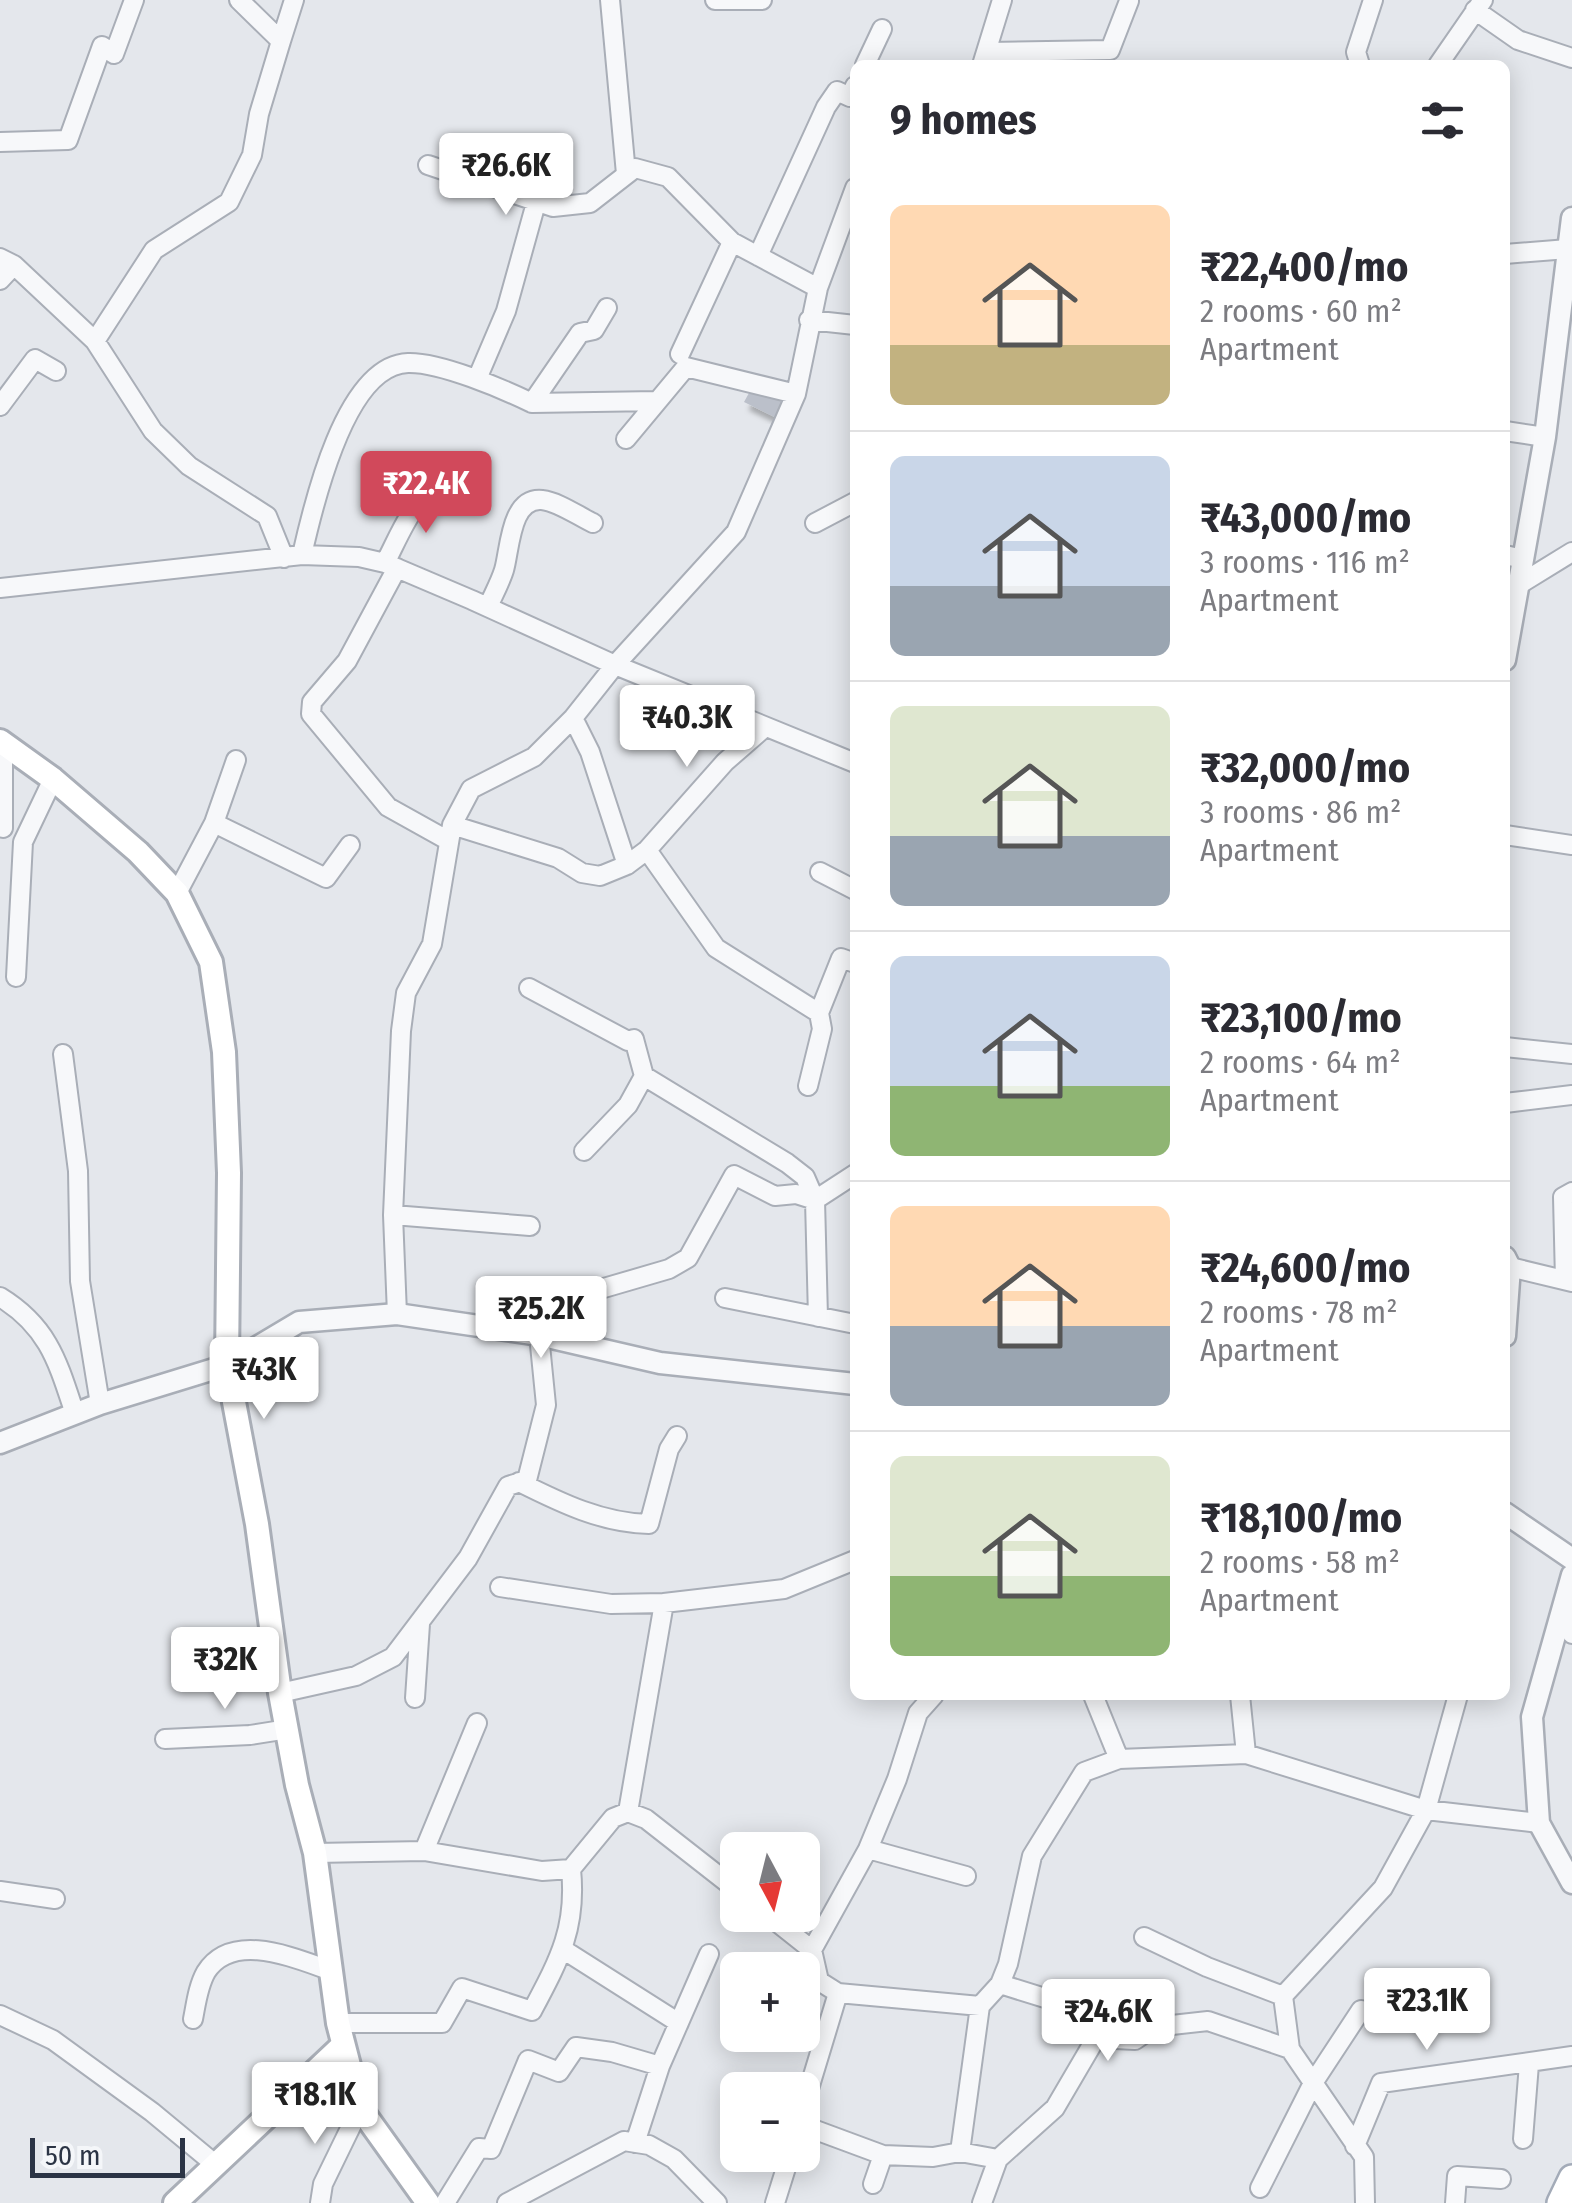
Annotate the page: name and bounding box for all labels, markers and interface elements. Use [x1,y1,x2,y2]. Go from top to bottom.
icon: filters [1415,93,1470,148]
text: 9 homes [890,95,1037,145]
pin: ₹26.6K [425,133,587,218]
text: ₹26.6K [461,146,551,184]
text: ₹22,400/mo [1200,242,1408,292]
icon: home [970,245,1090,365]
text: 2 rooms · 60 m² [1200,292,1402,330]
text: Apartment [1200,330,1339,368]
pin: ₹22.4K [345,451,507,536]
text: ₹22.4K [383,464,469,502]
text: ₹43,000/mo [1200,493,1411,543]
icon: home [970,496,1090,616]
text: 3 rooms · 116 m² [1200,543,1410,581]
text: Apartment [1200,581,1339,619]
pin: ₹40.3K [606,685,768,770]
text: ₹40.3K [642,698,732,736]
text: ₹32,000/mo [1200,743,1410,793]
icon: home [970,746,1090,866]
text: 3 rooms · 86 m² [1200,793,1401,831]
text: Apartment [1200,831,1339,869]
text: ₹23,100/mo [1200,993,1402,1043]
icon: home [970,996,1090,1116]
text: 2 rooms · 64 m² [1200,1043,1401,1081]
text: Apartment [1200,1081,1339,1119]
text: ₹24,600/mo [1200,1243,1411,1293]
icon: home [970,1246,1090,1366]
pin: ₹25.2K [460,1276,622,1361]
text: ₹25.2K [498,1289,584,1327]
text: 2 rooms · 78 m² [1200,1293,1398,1331]
text: Apartment [1200,1331,1339,1369]
pin: ₹43K [205,1337,323,1422]
text: ₹43K [232,1350,296,1388]
text: ₹18,100/mo [1200,1493,1402,1543]
icon: home [970,1496,1090,1616]
text: 2 rooms · 58 m² [1200,1543,1400,1581]
text: Apartment [1200,1581,1339,1619]
pin: ₹32K [166,1627,284,1712]
text: ₹32K [193,1640,257,1678]
north arrow [720,1832,820,1932]
map controls [720,1832,820,2172]
button: + [720,1952,820,2052]
pin: ₹23.1K [1346,1968,1508,2053]
pin: ₹24.6K [1027,1979,1189,2064]
text: ₹23.1K [1386,1981,1468,2019]
text: ₹24.6K [1064,1992,1152,2030]
pin: ₹18.1K [234,2062,396,2147]
button: − [720,2072,820,2172]
text: ₹18.1K [274,2075,356,2113]
scale bar [30,2133,185,2178]
text: 50 m [45,2139,101,2172]

